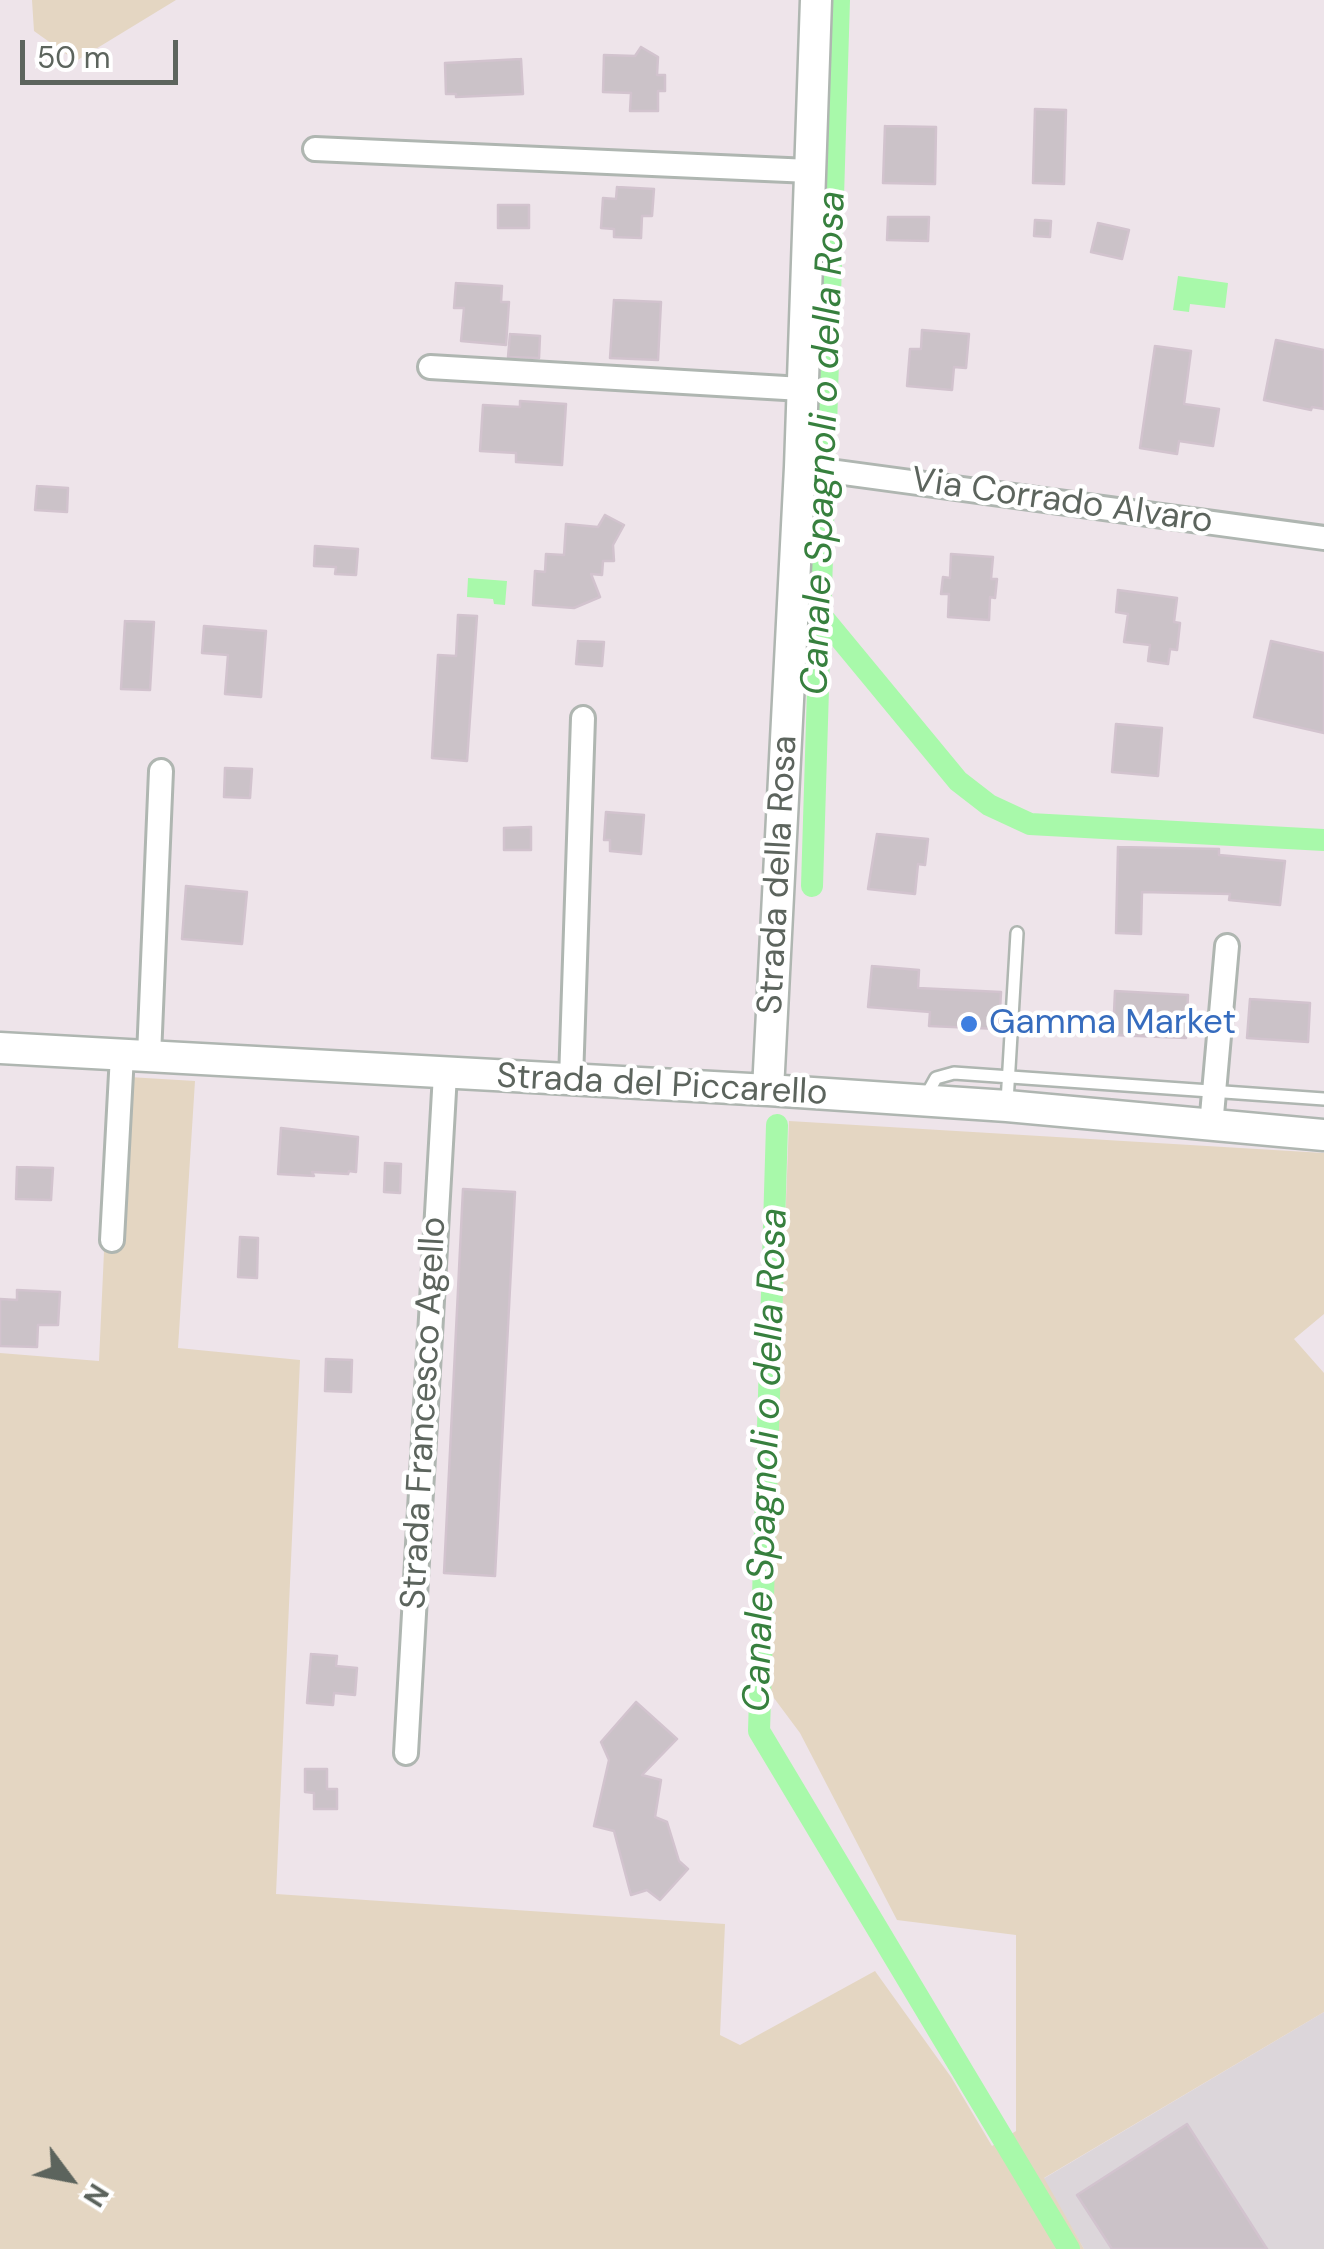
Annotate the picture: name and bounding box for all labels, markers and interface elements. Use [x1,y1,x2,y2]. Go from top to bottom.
scale bar [25,20,182,82]
text: 50 m [37,38,111,77]
water label: Canale Spagnoli o della Rosa [793,190,857,696]
street label: Via Corrado Alvaro [909,460,1215,544]
street label: Strada della Rosa [751,734,807,1016]
place label: Gamma Market [989,1003,1236,1045]
marker: Gamma Market [958,1013,980,1035]
street label: Strada del Piccarello [495,1056,829,1116]
water label: Canale Spagnoli o della Rosa [735,1207,799,1713]
street label: Strada Francesco Agello [394,1216,456,1610]
north arrow [20,2129,120,2229]
text: N [75,2177,117,2214]

